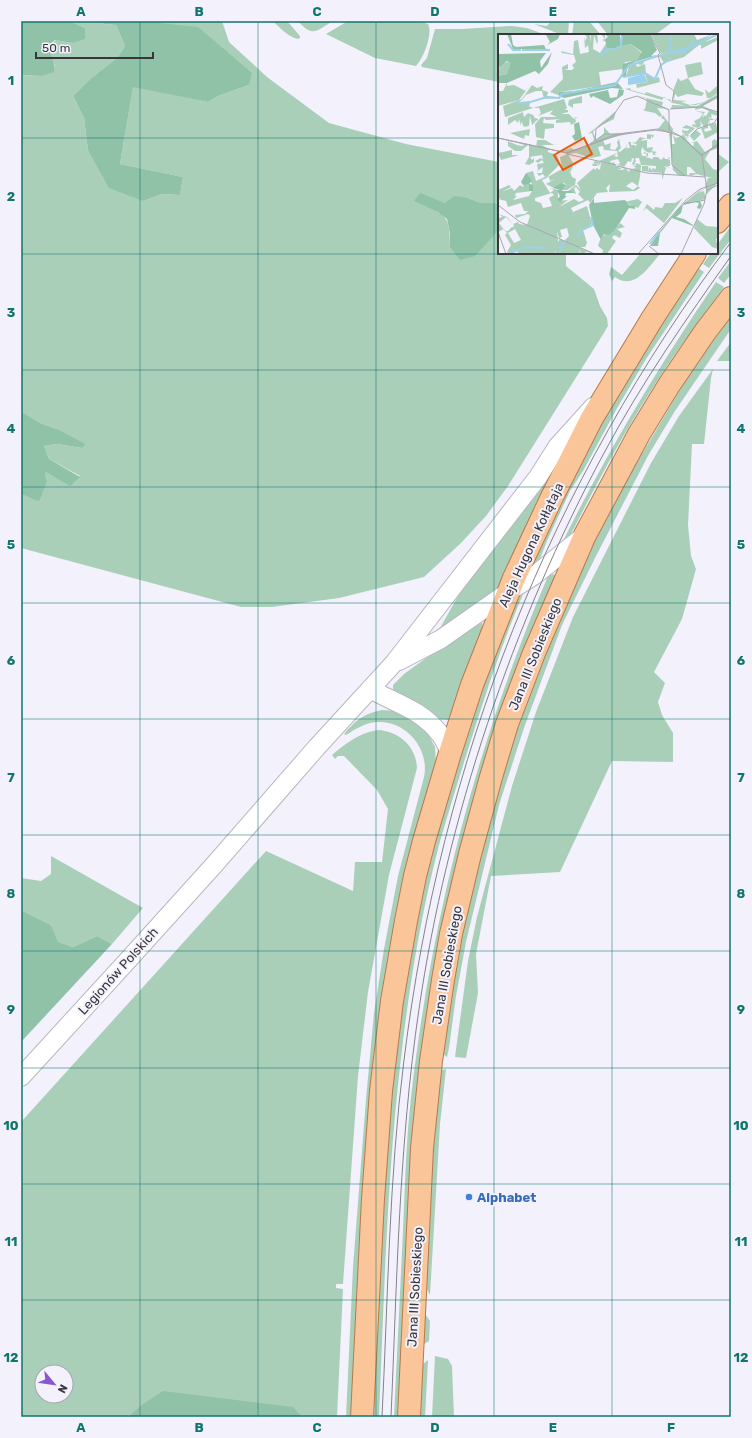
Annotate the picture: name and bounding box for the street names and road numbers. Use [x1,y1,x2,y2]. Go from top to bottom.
street label: Aleja Hugona Kołłątaja [496,480,567,610]
street label: Jana III Sobieskiego [506,595,565,713]
street label: Jana III Sobieskiego [429,905,466,1026]
street label: Legionów Polskich [75,924,162,1018]
street label: Jana III Sobieskiego [404,1227,427,1347]

